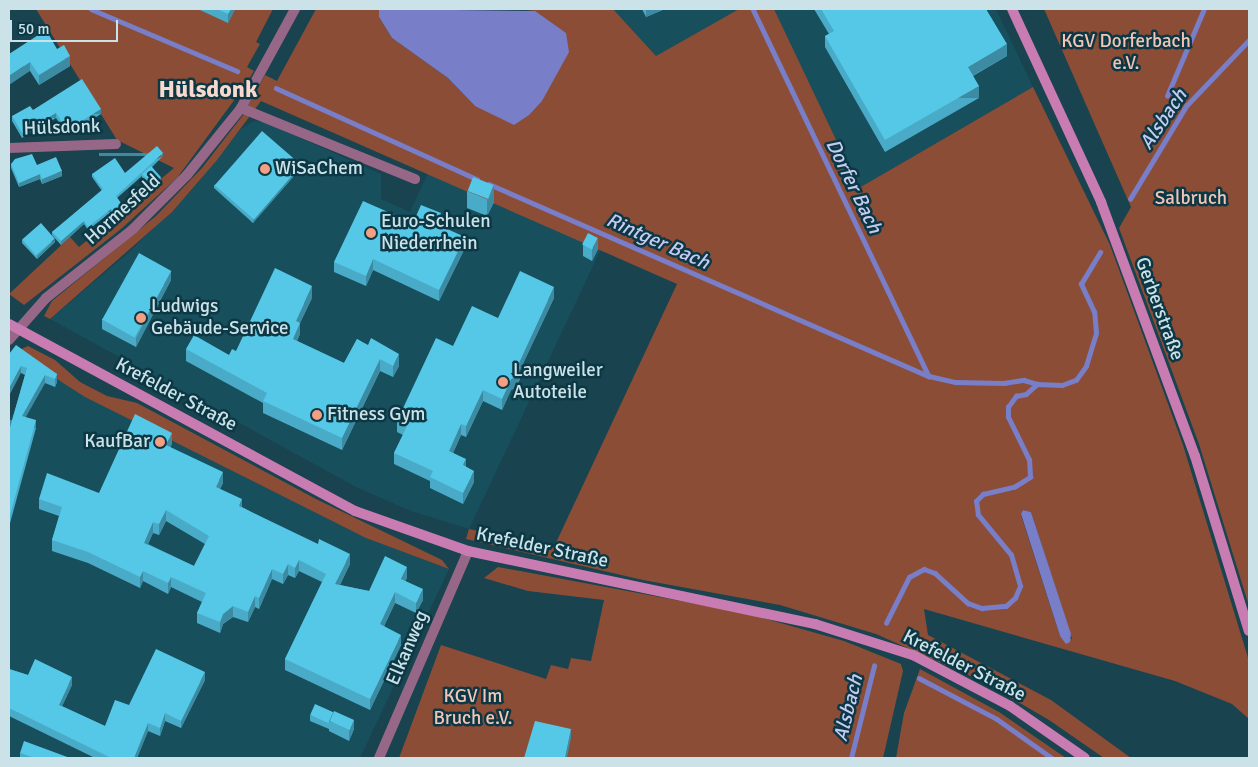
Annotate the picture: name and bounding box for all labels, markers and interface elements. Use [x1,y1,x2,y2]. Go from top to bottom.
scale bar [12,10,120,42]
text: 50 m [18,20,49,38]
park label: KGV Dorferbach e.V. [1061,31,1191,75]
district label: Hülsdonk [159,76,257,104]
water label: Alsbach [1134,84,1192,154]
street label: Hülsdonk [23,115,101,141]
water label: Dorfer Bach [821,135,887,237]
place label: WiSaChem [275,158,363,180]
marker: WiSaChem [259,163,271,175]
street label: Hormesfeld [80,170,166,250]
park label: Salbruch [1155,188,1227,210]
water label: Rintger Bach [603,208,713,274]
place label: Euro-Schulen Niederrhein [381,211,491,255]
marker: Euro-Schulen Niederrhein [365,227,377,239]
street label: Gerberstraße [1130,254,1188,364]
place label: Ludwigs Gebäude-Service [151,296,289,340]
marker: Ludwigs Gebäude-Service [135,312,147,324]
street label: Krefelder Straße [111,353,241,437]
place label: Langweiler Autoteile [513,360,603,404]
marker: Langweiler Autoteile [497,376,509,388]
place label: Fitness Gym [327,404,425,426]
marker: Fitness Gym [311,409,323,421]
place label: KaufBar [84,431,150,453]
marker: KaufBar [154,436,166,448]
street label: Krefelder Straße [474,523,610,573]
street label: Elkanweg [382,607,434,689]
street label: Krefelder Straße [899,625,1029,707]
water label: Alsbach [828,672,868,744]
park label: KGV Im Bruch e.V. [433,686,513,730]

